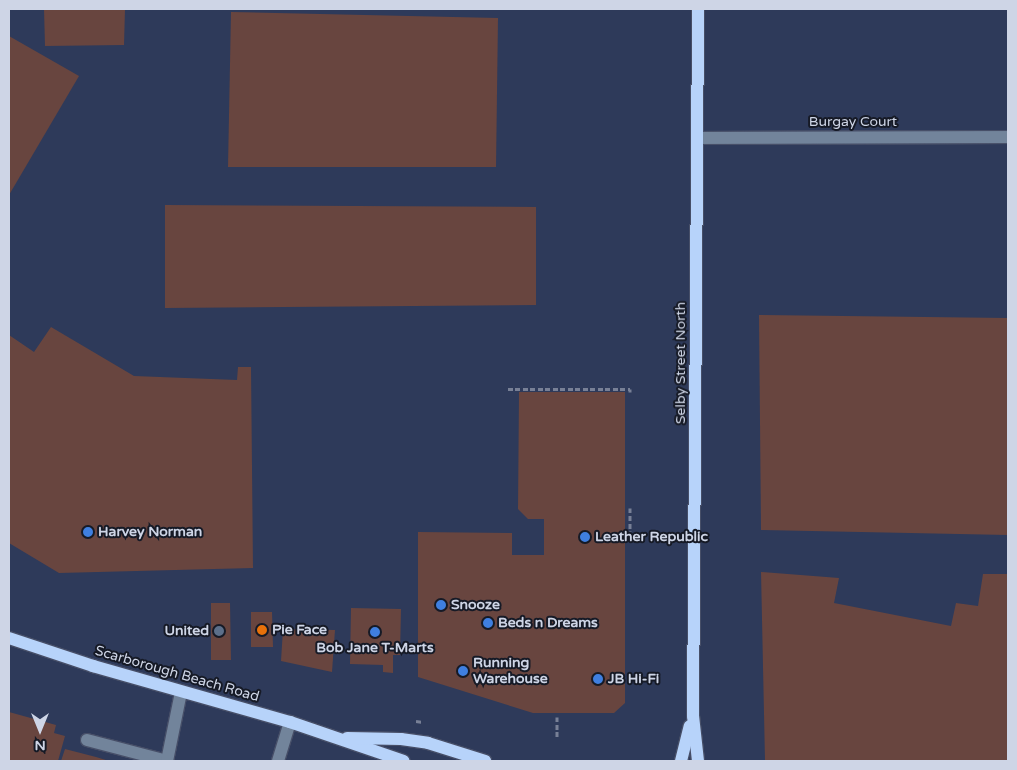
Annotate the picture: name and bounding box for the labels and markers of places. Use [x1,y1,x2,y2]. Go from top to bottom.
place label: Harvey Norman [98,524,202,540]
marker: Harvey Norman [82,526,94,538]
place label: Leather Republic [595,529,708,545]
marker: Leather Republic [579,531,591,543]
place label: Snooze [451,597,500,613]
marker: Snooze [435,599,447,611]
place label: Beds n Dreams [498,615,598,631]
marker: Beds n Dreams [482,617,494,629]
place label: Pie Face [272,622,327,638]
place label: United [165,623,209,639]
marker: Pie Face [256,624,268,636]
marker: United [213,625,225,637]
marker: Bob Jane T-Marts [369,626,381,638]
place label: Bob Jane T-Marts [316,640,434,656]
place label: Running Warehouse [473,655,548,688]
marker: Running Warehouse [457,665,469,677]
place label: JB Hi-Fi [608,671,659,687]
marker: JB Hi-Fi [592,673,604,685]

